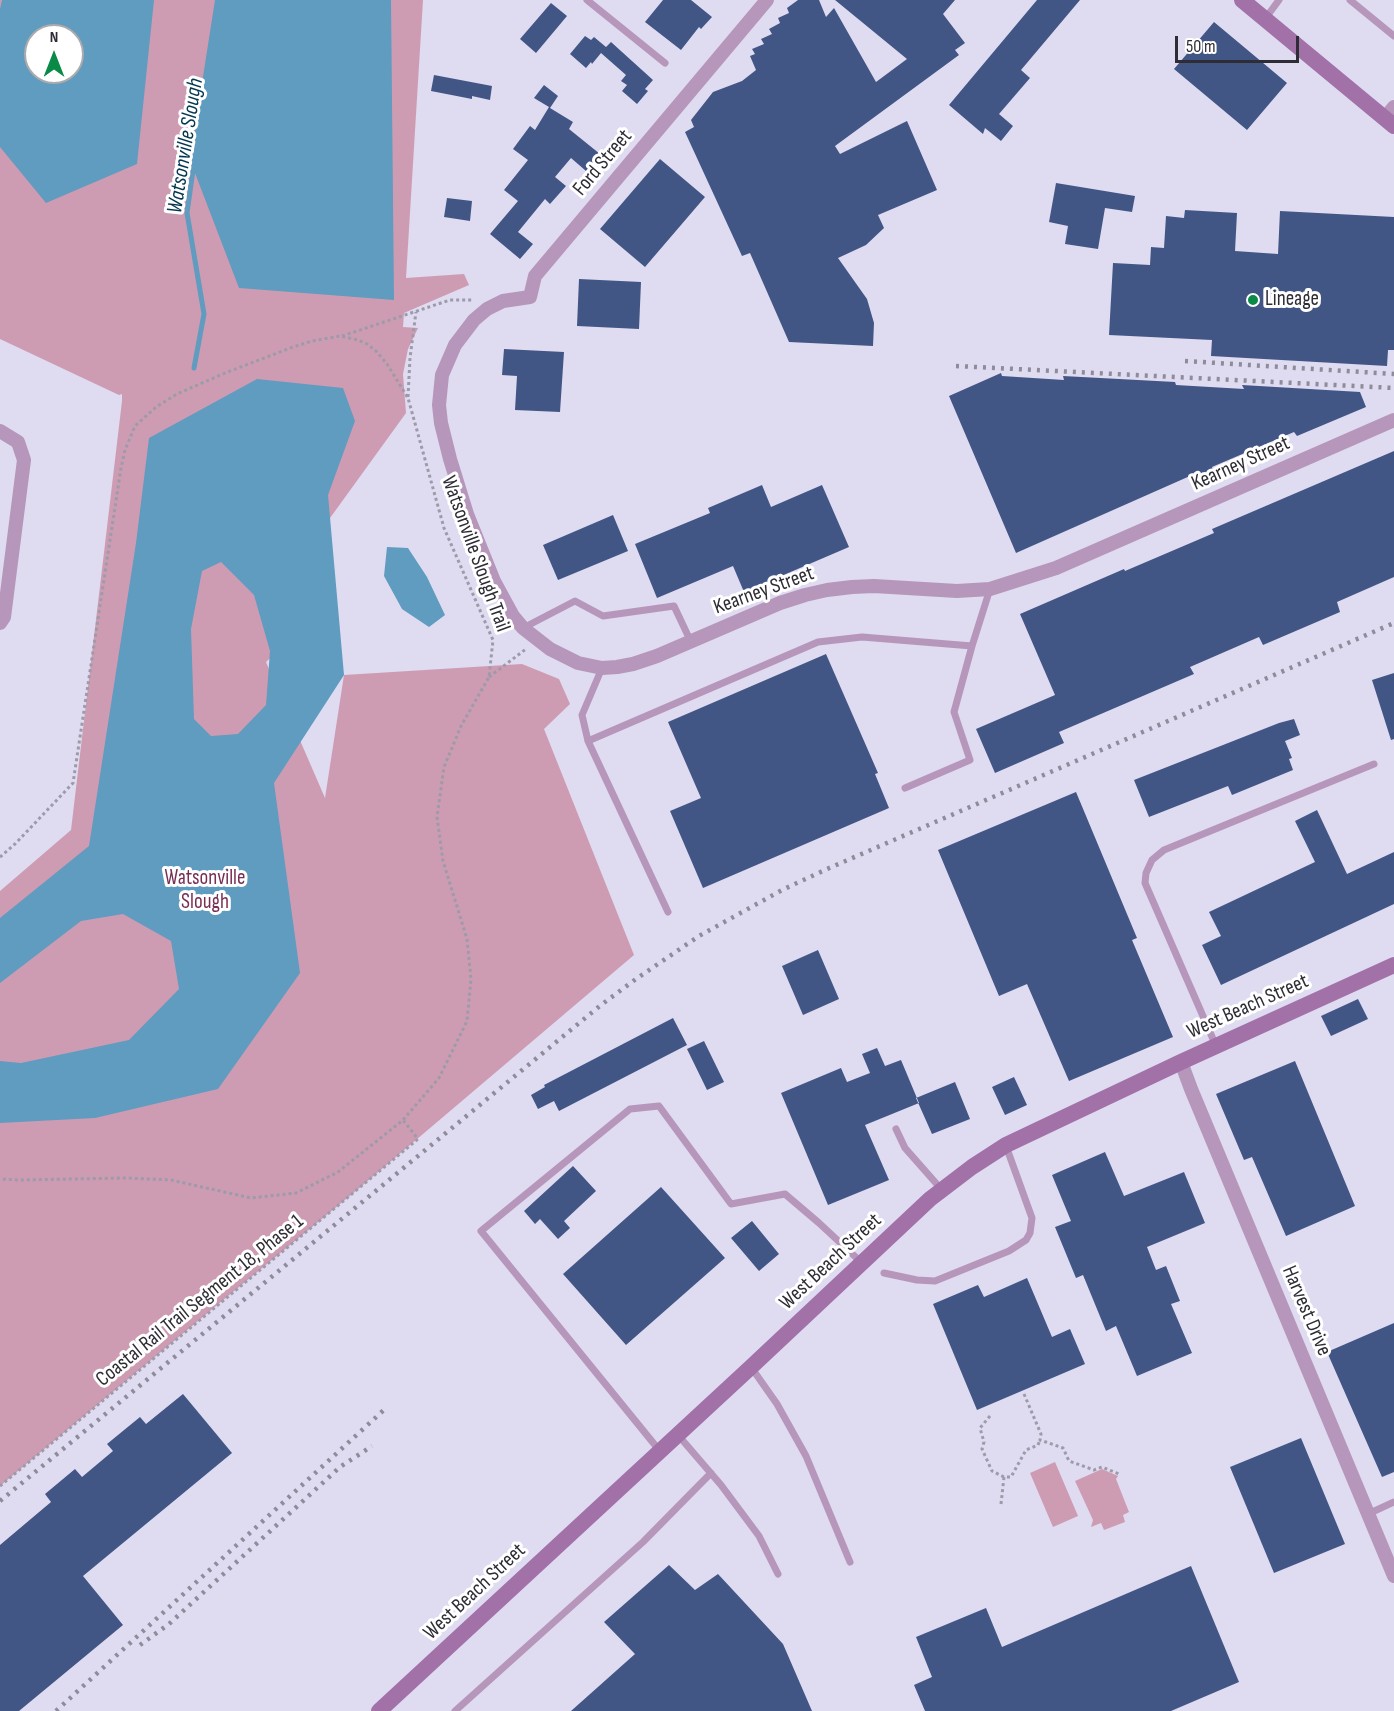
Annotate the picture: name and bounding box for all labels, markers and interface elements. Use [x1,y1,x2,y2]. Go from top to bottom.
north arrow [24,24,84,84]
scale bar [1178,24,1302,62]
text: N [50,28,58,47]
text: 50 m [1186,36,1216,57]
water label: Watsonville Slough [162,77,210,215]
street label: Ford Street [568,125,638,201]
place label: Lineage [1265,287,1319,313]
marker: Lineage [1246,293,1260,307]
street label: Kearney Street [1188,431,1294,497]
street label: Watsonville Slough Trail [435,473,515,635]
street label: Kearney Street [710,561,818,621]
park label: Watsonville Slough [165,866,245,916]
street label: West Beach Street [1184,969,1312,1045]
street label: West Beach Street [775,1208,887,1316]
street label: Coastal Rail Trail Segment 18, Phase 1 [91,1210,309,1392]
street label: Harvest Drive [1276,1262,1336,1360]
street label: West Beach Street [419,1538,531,1646]

